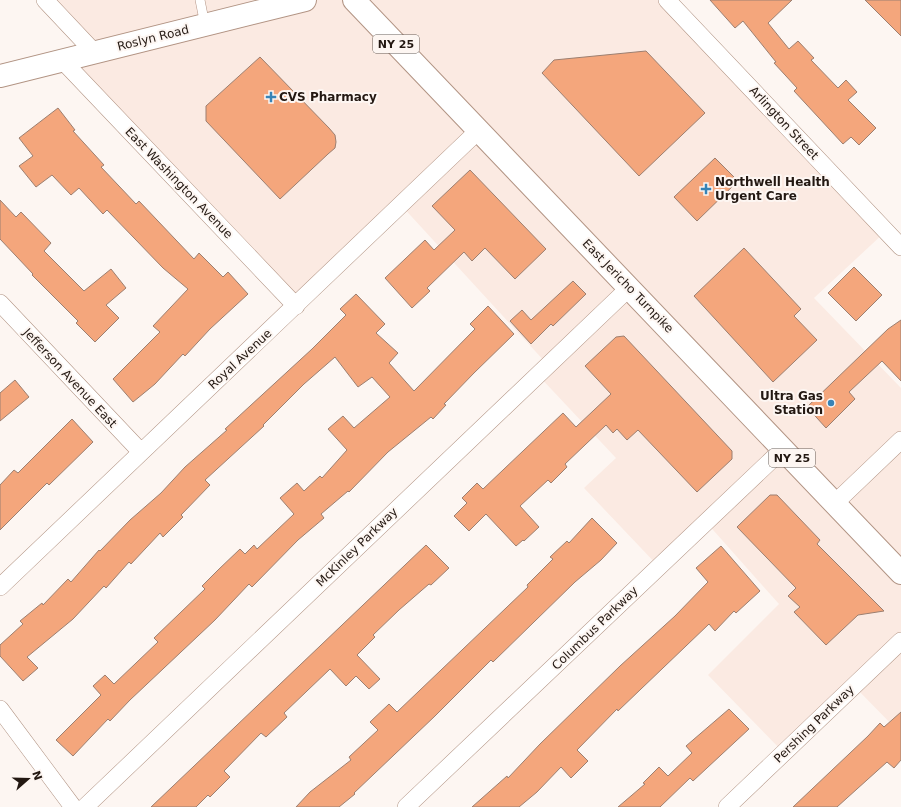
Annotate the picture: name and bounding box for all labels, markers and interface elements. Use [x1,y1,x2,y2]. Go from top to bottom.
street label: Roslyn Road [116,22,190,54]
road number: NY 25 [373,35,419,53]
street label: Arlington Street [746,83,822,163]
place label: CVS Pharmacy [279,90,377,104]
marker: CVS Pharmacy [266,92,276,102]
street label: East Washington Avenue [122,125,236,241]
place label: Northwell Health Urgent Care [715,175,830,203]
marker: Northwell Health Urgent Care [700,183,712,195]
street label: East Jericho Turnpike [580,236,676,336]
street label: Jefferson Avenue East [20,325,120,431]
street label: Royal Avenue [205,326,275,392]
place label: Ultra Gas Station [760,389,823,417]
marker: Ultra Gas Station [826,398,836,408]
road number: NY 25 [769,449,815,467]
street label: McKinley Parkway [313,505,401,589]
street label: Columbus Parkway [549,583,641,673]
street label: Pershing Parkway [771,682,857,766]
north arrow [8,759,48,799]
text: N [29,769,45,782]

